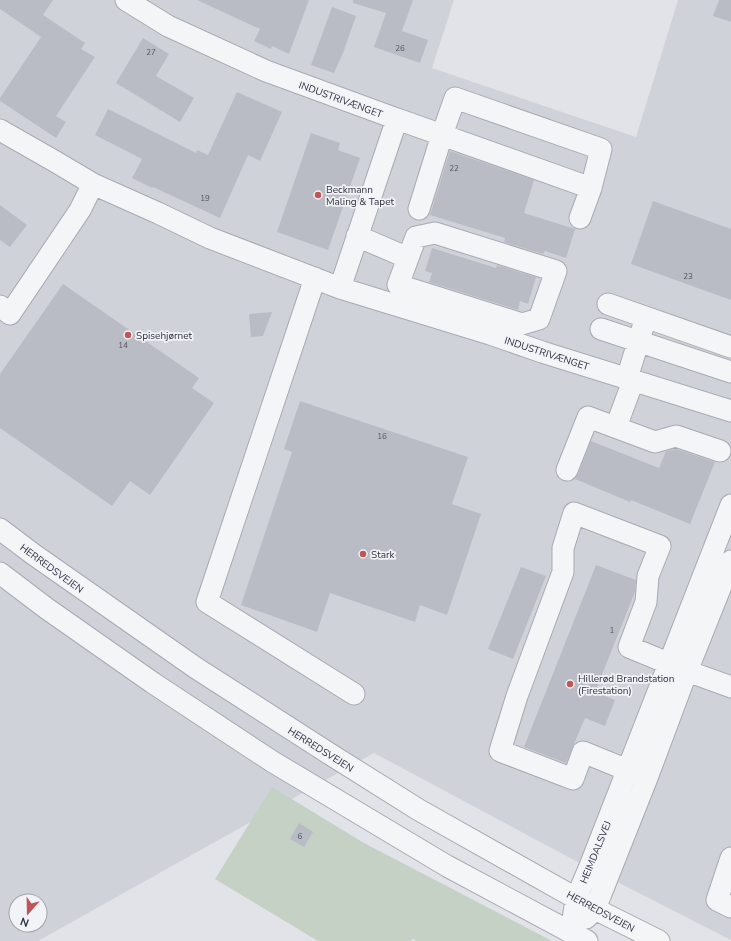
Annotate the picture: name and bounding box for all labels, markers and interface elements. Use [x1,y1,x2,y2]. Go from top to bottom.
house number: 26 [395,43,405,54]
house number: 27 [146,47,156,58]
street label: INDUSTRIVÆNGET [297,78,385,122]
house number: 22 [449,163,459,174]
place label: Beckmann Maling & Tapet [326,183,394,209]
marker: Beckmann Maling & Tapet [313,190,323,200]
house number: 19 [200,193,210,204]
house number: 23 [683,271,693,282]
place label: Spisehjørnet [136,329,193,343]
marker: Spisehjørnet [123,330,133,340]
street label: INDUSTRIVÆNGET [502,334,591,374]
house number: 14 [118,340,128,351]
house number: 16 [377,431,387,442]
street label: HERREDSVEJEN [17,541,86,597]
place label: Stark [371,548,396,562]
marker: Stark [358,549,368,559]
house number: 1 [610,625,615,636]
place label: Hillerød Brandstation (Firestation) [578,672,674,698]
marker: Hillerød Brandstation (Firestation) [565,679,575,689]
street label: HERREDSVEJEN [285,724,356,776]
street label: HEIMDALSVEJ [577,819,615,886]
house number: 6 [298,831,303,842]
street label: HERREDSVEJEN [564,888,637,936]
north arrow [8,893,48,933]
text: N [18,913,31,930]

